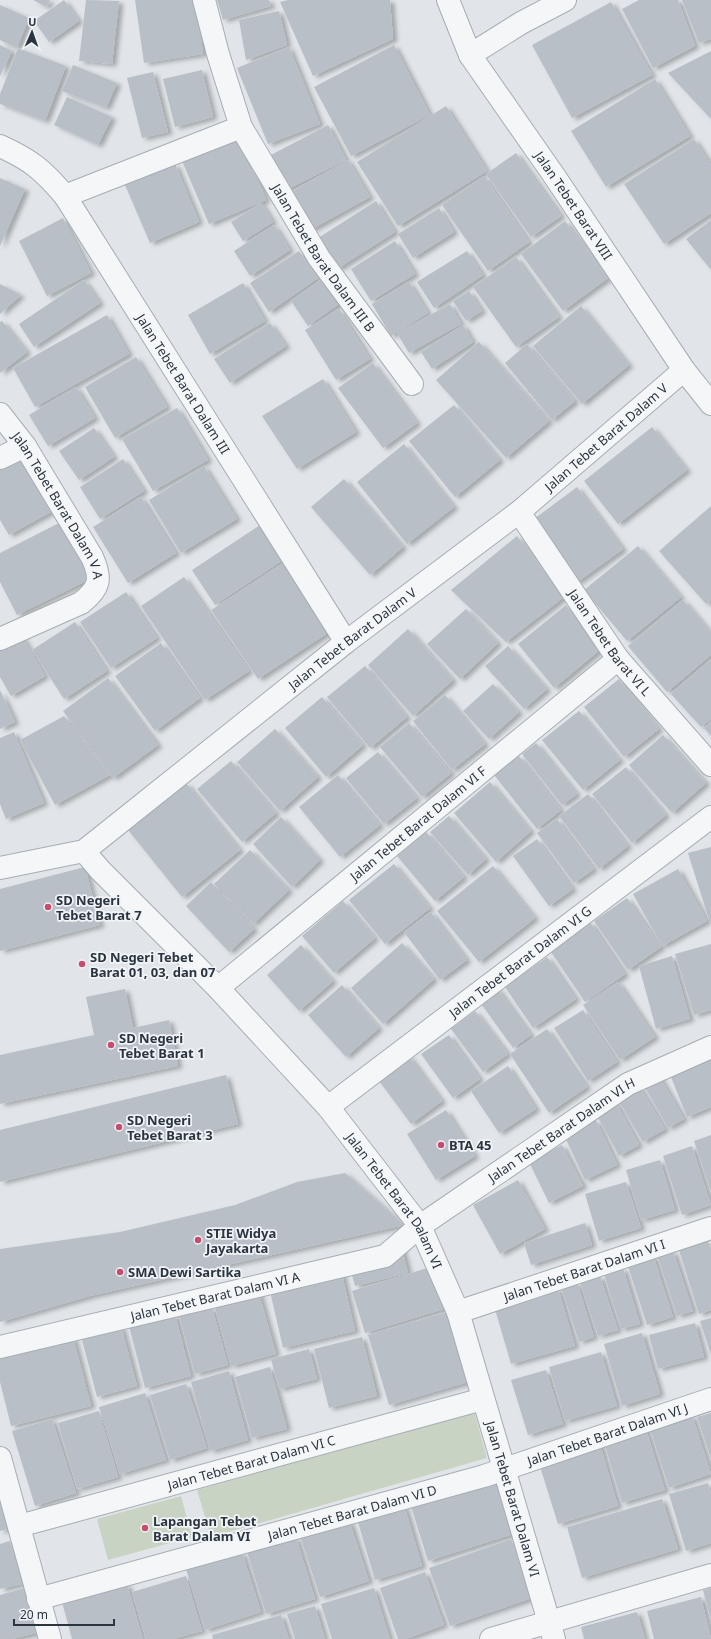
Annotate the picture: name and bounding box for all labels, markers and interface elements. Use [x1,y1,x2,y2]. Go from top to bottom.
north arrow [12,12,52,52]
text: U [28,14,37,29]
street label: Jalan Tebet Barat VIII [530,146,617,263]
street label: Jalan Tebet Barat Dalam III B [267,179,379,335]
street label: Jalan Tebet Barat Dalam III [131,309,234,457]
street label: Jalan Tebet Barat Dalam V [539,379,672,497]
street label: Jalan Tebet Barat Dalam V A [7,426,107,581]
street label: Jalan Tebet Barat Dalam V [283,583,420,695]
street label: Jalan Tebet Barat VI L [563,584,655,700]
street label: Jalan Tebet Barat Dalam VI F [344,762,490,886]
place label: SD Negeri Tebet Barat 7 [56,891,142,924]
marker: SD Negeri Tebet Barat 7 [43,902,53,912]
street label: Jalan Tebet Barat Dalam VI G [444,902,595,1023]
place label: SD Negeri Tebet Barat 01, 03, dan 07 [90,948,215,981]
marker: SD Negeri Tebet Barat 01, 03, dan 07 [77,959,87,969]
place label: SD Negeri Tebet Barat 1 [119,1029,205,1062]
marker: SD Negeri Tebet Barat 1 [106,1040,116,1050]
street label: Jalan Tebet Barat Dalam VI H [483,1073,638,1187]
place label: SD Negeri Tebet Barat 3 [127,1111,213,1144]
marker: SD Negeri Tebet Barat 3 [114,1122,124,1132]
street label: Jalan Tebet Barat Dalam VI [341,1127,447,1271]
place label: BTA 45 [449,1136,491,1154]
marker: BTA 45 [436,1140,446,1150]
place label: STIE Widya Jayakarta [205,1224,276,1257]
marker: STIE Widya Jayakarta [193,1235,203,1245]
street label: Jalan Tebet Barat Dalam VI I [499,1235,667,1306]
place label: SMA Dewi Sartika [128,1263,241,1281]
marker: SMA Dewi Sartika [115,1267,125,1277]
street label: Jalan Tebet Barat Dalam VI A [127,1267,302,1325]
street label: Jalan Tebet Barat Dalam VI J [523,1399,690,1470]
street label: Jalan Tebet Barat Dalam VI [481,1417,544,1579]
street label: Jalan Tebet Barat Dalam VI C [164,1431,337,1494]
street label: Jalan Tebet Barat Dalam VI D [264,1480,439,1545]
place label: Lapangan Tebet Barat Dalam VI [153,1512,257,1545]
marker: Lapangan Tebet Barat Dalam VI [140,1523,150,1533]
scale bar [14,1601,114,1627]
text: 20 m [20,1606,48,1623]

